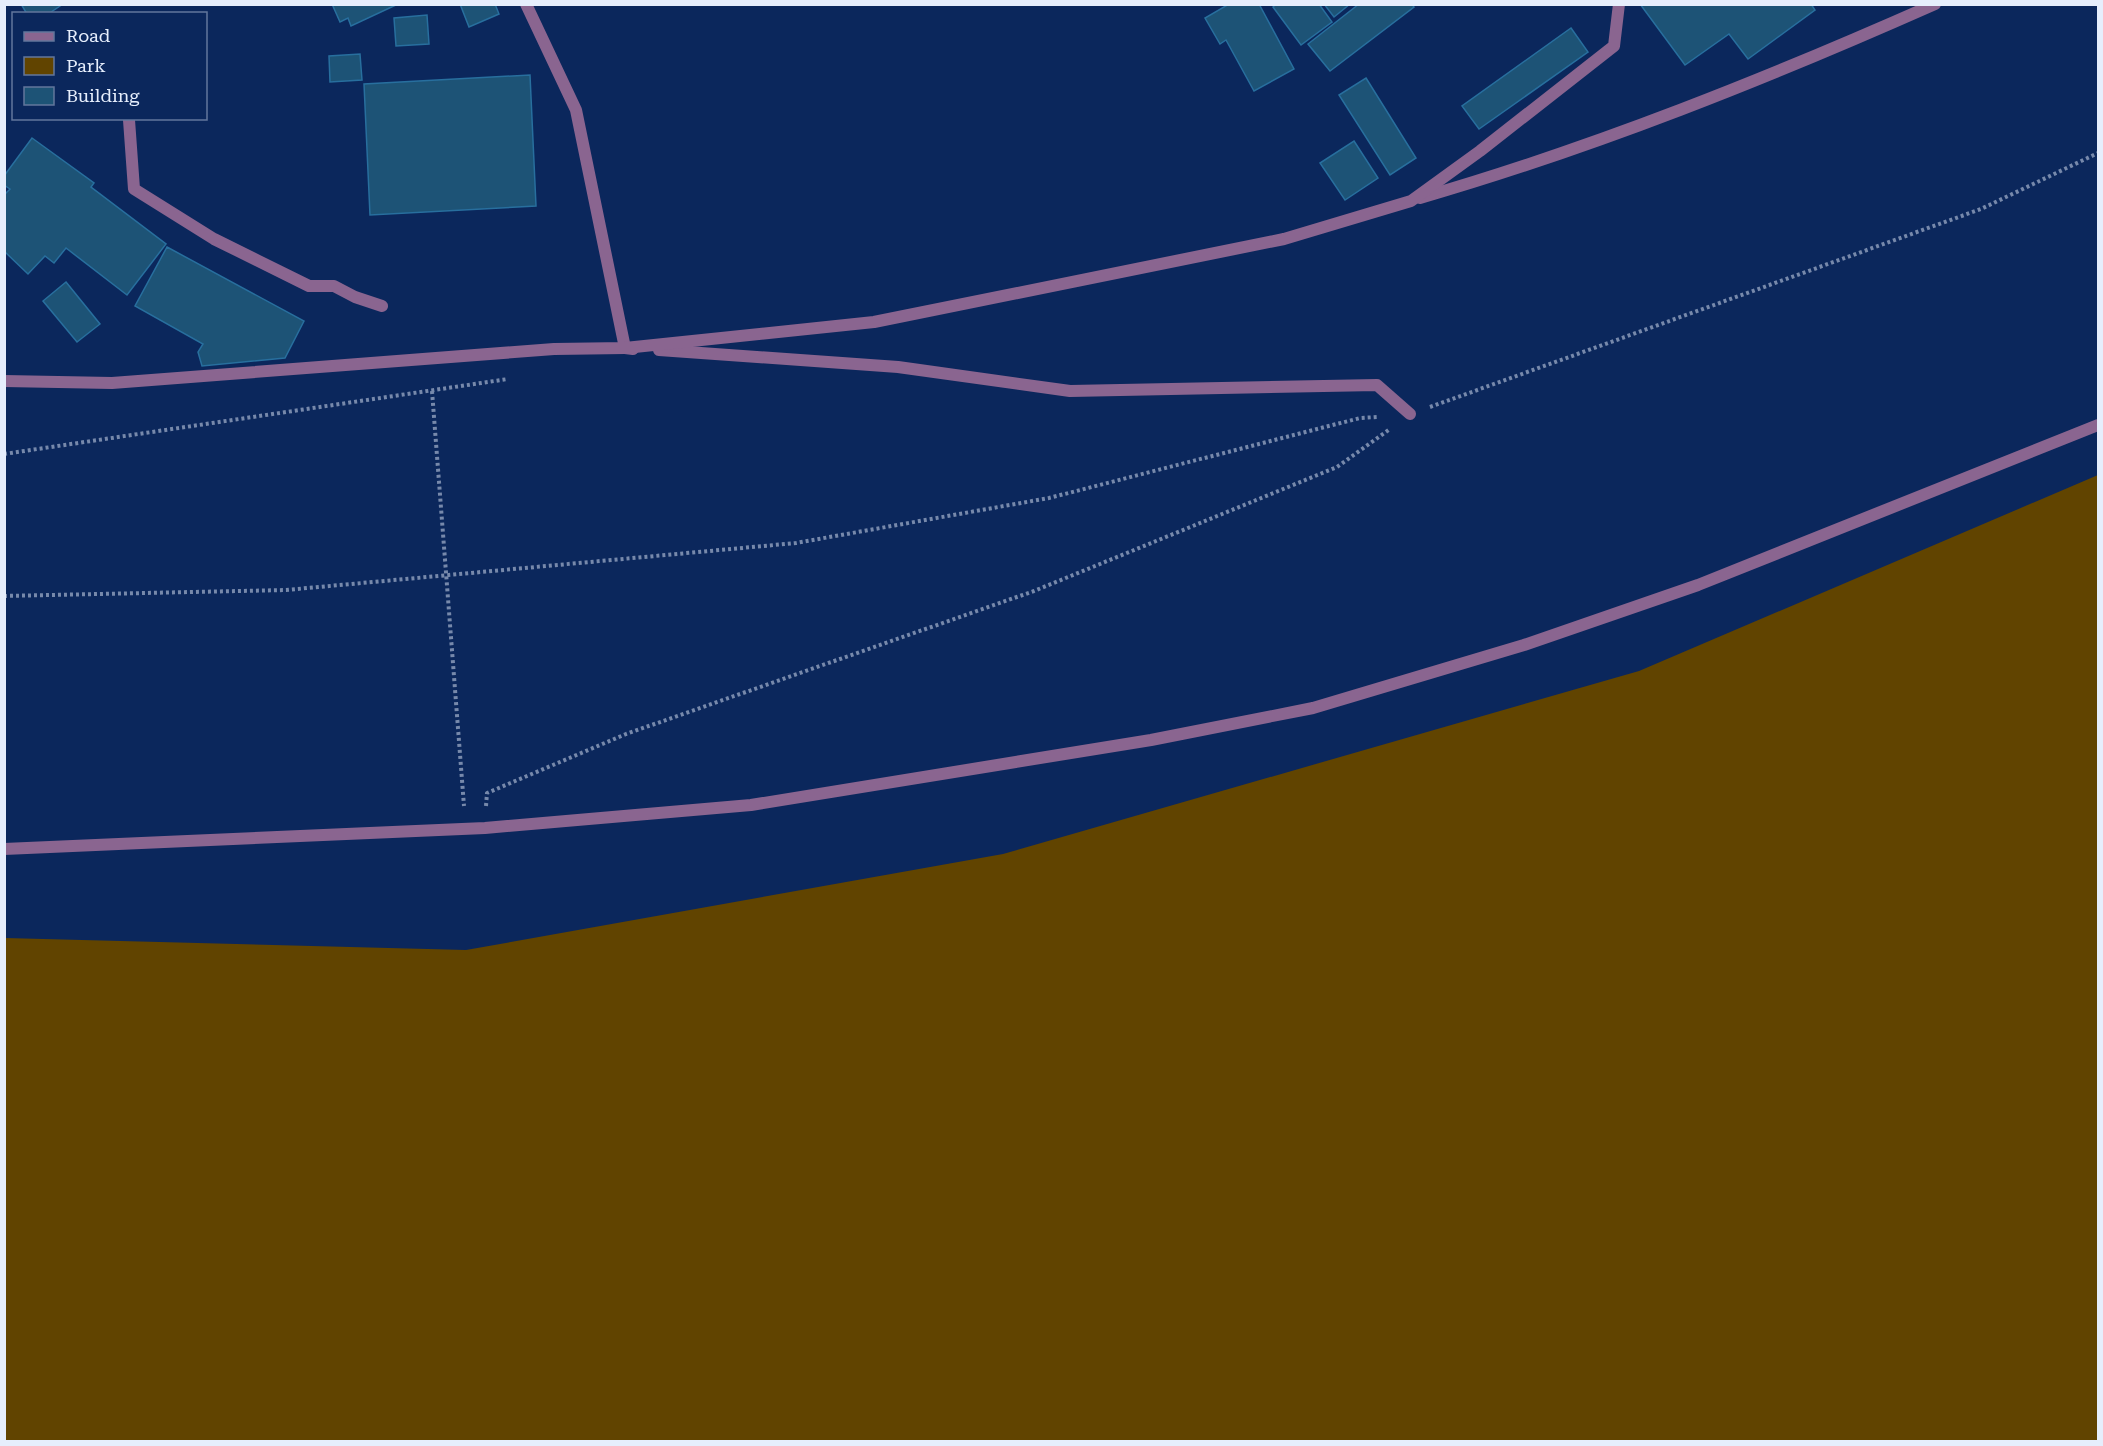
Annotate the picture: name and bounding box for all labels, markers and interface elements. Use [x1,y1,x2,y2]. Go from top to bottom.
legend [12,12,207,120]
text: Road [66,25,111,46]
text: Park [66,55,106,76]
text: Building [66,85,140,106]

